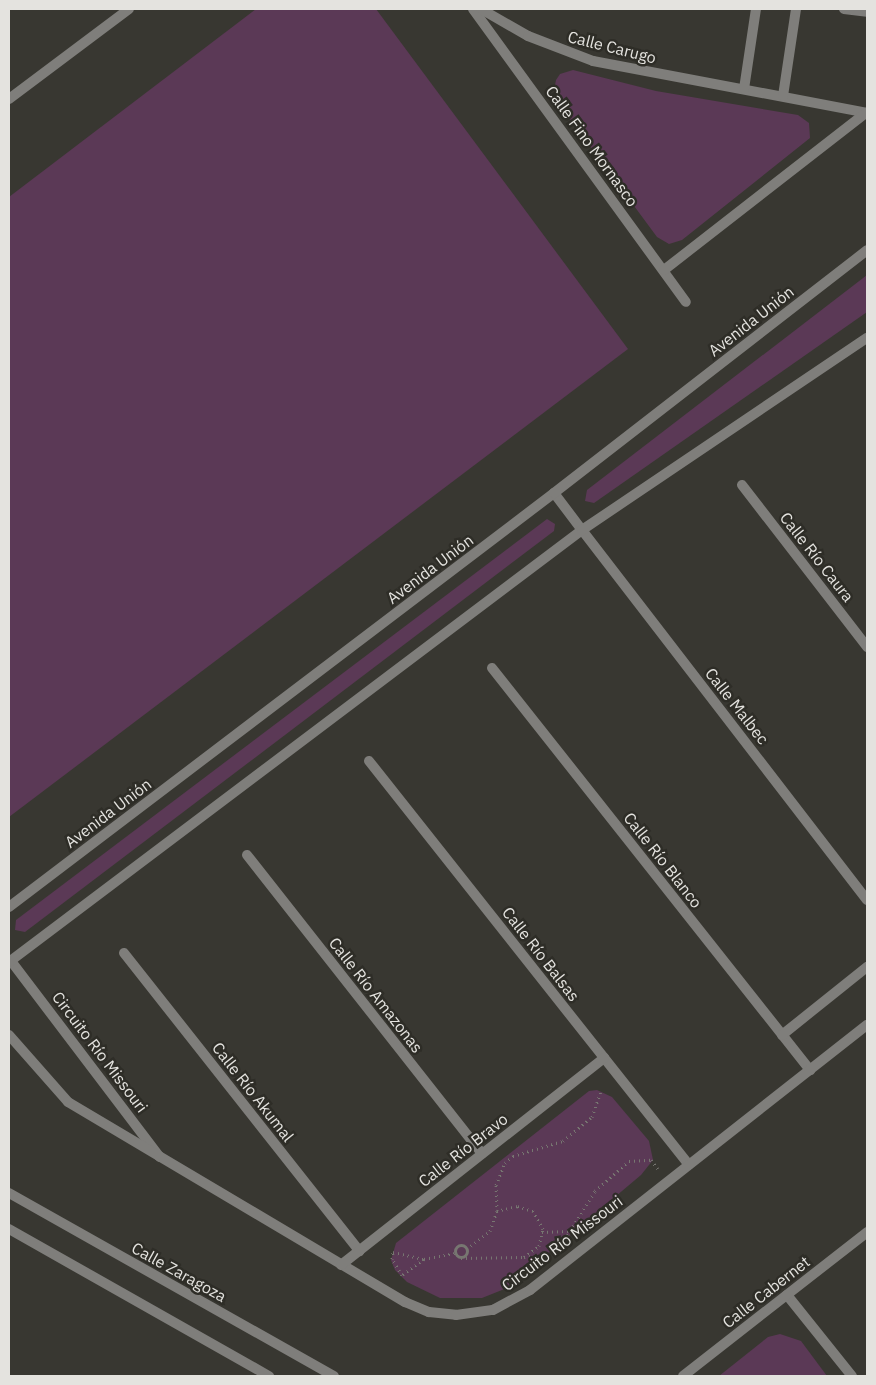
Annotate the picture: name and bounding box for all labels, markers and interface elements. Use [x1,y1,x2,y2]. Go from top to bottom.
street label: Calle Carugo [566,27,658,67]
street label: Calle Fino Mornasco [542,82,642,210]
street label: Avenida Unión [704,282,798,360]
street label: Calle Río Caura [776,508,858,606]
street label: Avenida Unión [383,530,477,608]
street label: Calle Malbec [701,664,773,748]
street label: Avenida Unión [61,774,155,852]
street label: Calle Río Blanco [620,808,706,912]
street label: Calle Río Balsas [498,903,584,1005]
street label: Calle Río Amazonas [325,934,427,1056]
street label: Circuito Río Missouri [48,988,152,1116]
street label: Calle Río Akumal [208,1038,298,1146]
street label: Calle Río Bravo [415,1109,511,1191]
street label: Circuito Río Missouri [498,1191,626,1295]
street label: Calle Zaragoza [128,1238,230,1306]
street label: Calle Cabernet [718,1252,814,1332]

